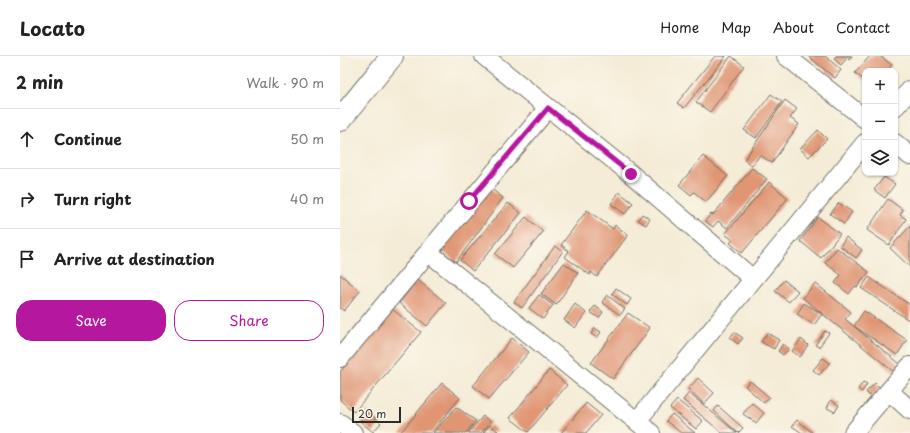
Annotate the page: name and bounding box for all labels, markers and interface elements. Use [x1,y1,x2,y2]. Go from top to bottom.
text: Locato [20,14,85,42]
text: Home [660,17,699,38]
text: Map [721,17,751,38]
text: About [773,17,814,38]
text: Contact [836,17,890,38]
map controls [862,68,898,176]
button: + [862,68,898,104]
text: 2 min [16,69,63,95]
text: Walk · 90 m [247,73,324,92]
button: − [862,104,898,140]
text: Continue [54,127,122,150]
icon: ahead [16,128,38,150]
text: 50 m [290,129,324,148]
button: layers [862,140,898,176]
route end [622,165,640,183]
text: Turn right [54,187,131,210]
icon: right [16,188,38,210]
text: 40 m [290,189,324,208]
route start [460,192,478,210]
text: Arrive at destination [54,247,215,270]
icon: arrive [16,248,38,270]
button: Save [16,300,166,341]
button: Share [174,300,324,341]
scale bar [352,405,401,424]
text: 20 m [358,405,386,422]

